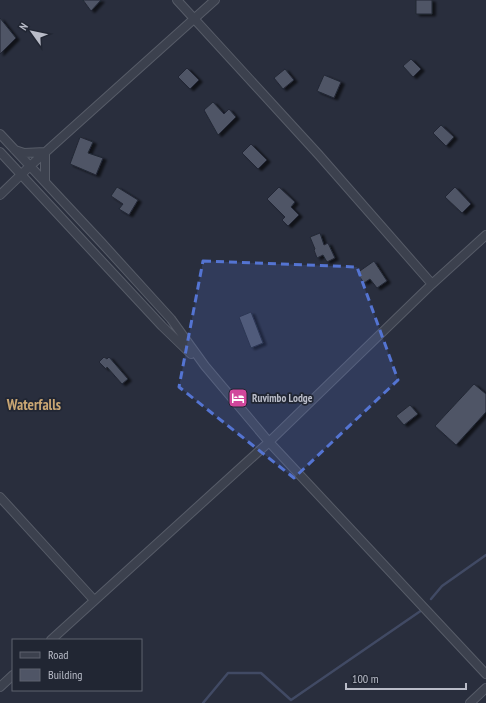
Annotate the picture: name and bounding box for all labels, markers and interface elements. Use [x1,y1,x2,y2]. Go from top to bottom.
north arrow [12,12,52,52]
text: N [16,20,31,33]
hotel icon: Ruvimbo Lodge [227,387,249,409]
place label: Ruvimbo Lodge [252,391,313,405]
district label: Waterfalls [6,395,61,414]
legend [12,639,142,691]
text: Road [48,647,68,662]
scale bar [346,665,466,691]
text: Building [48,667,83,682]
text: 100 m [352,671,379,686]

